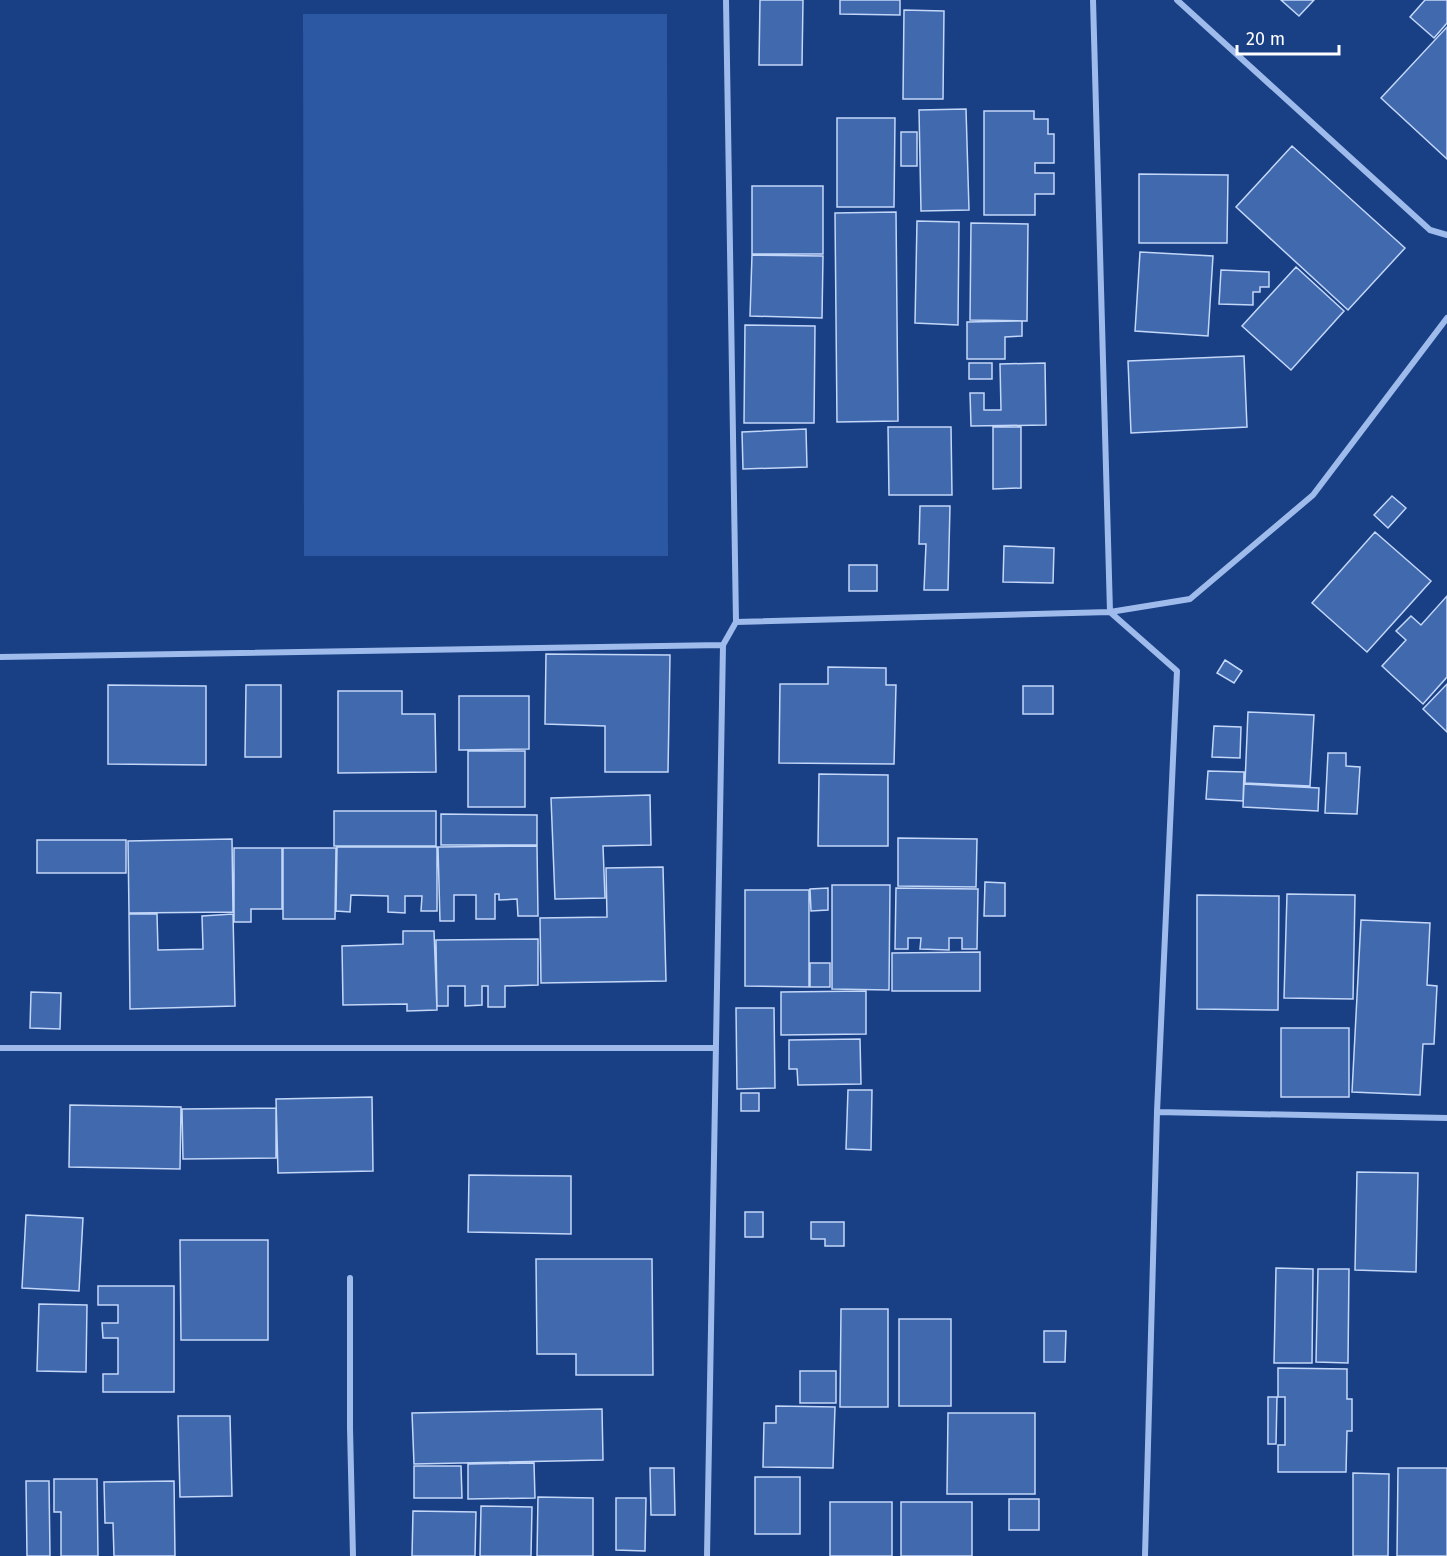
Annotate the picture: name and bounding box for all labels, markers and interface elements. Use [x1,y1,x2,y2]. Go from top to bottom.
scale bar [1237,18,1339,56]
text: 20 m [1246,28,1285,50]

